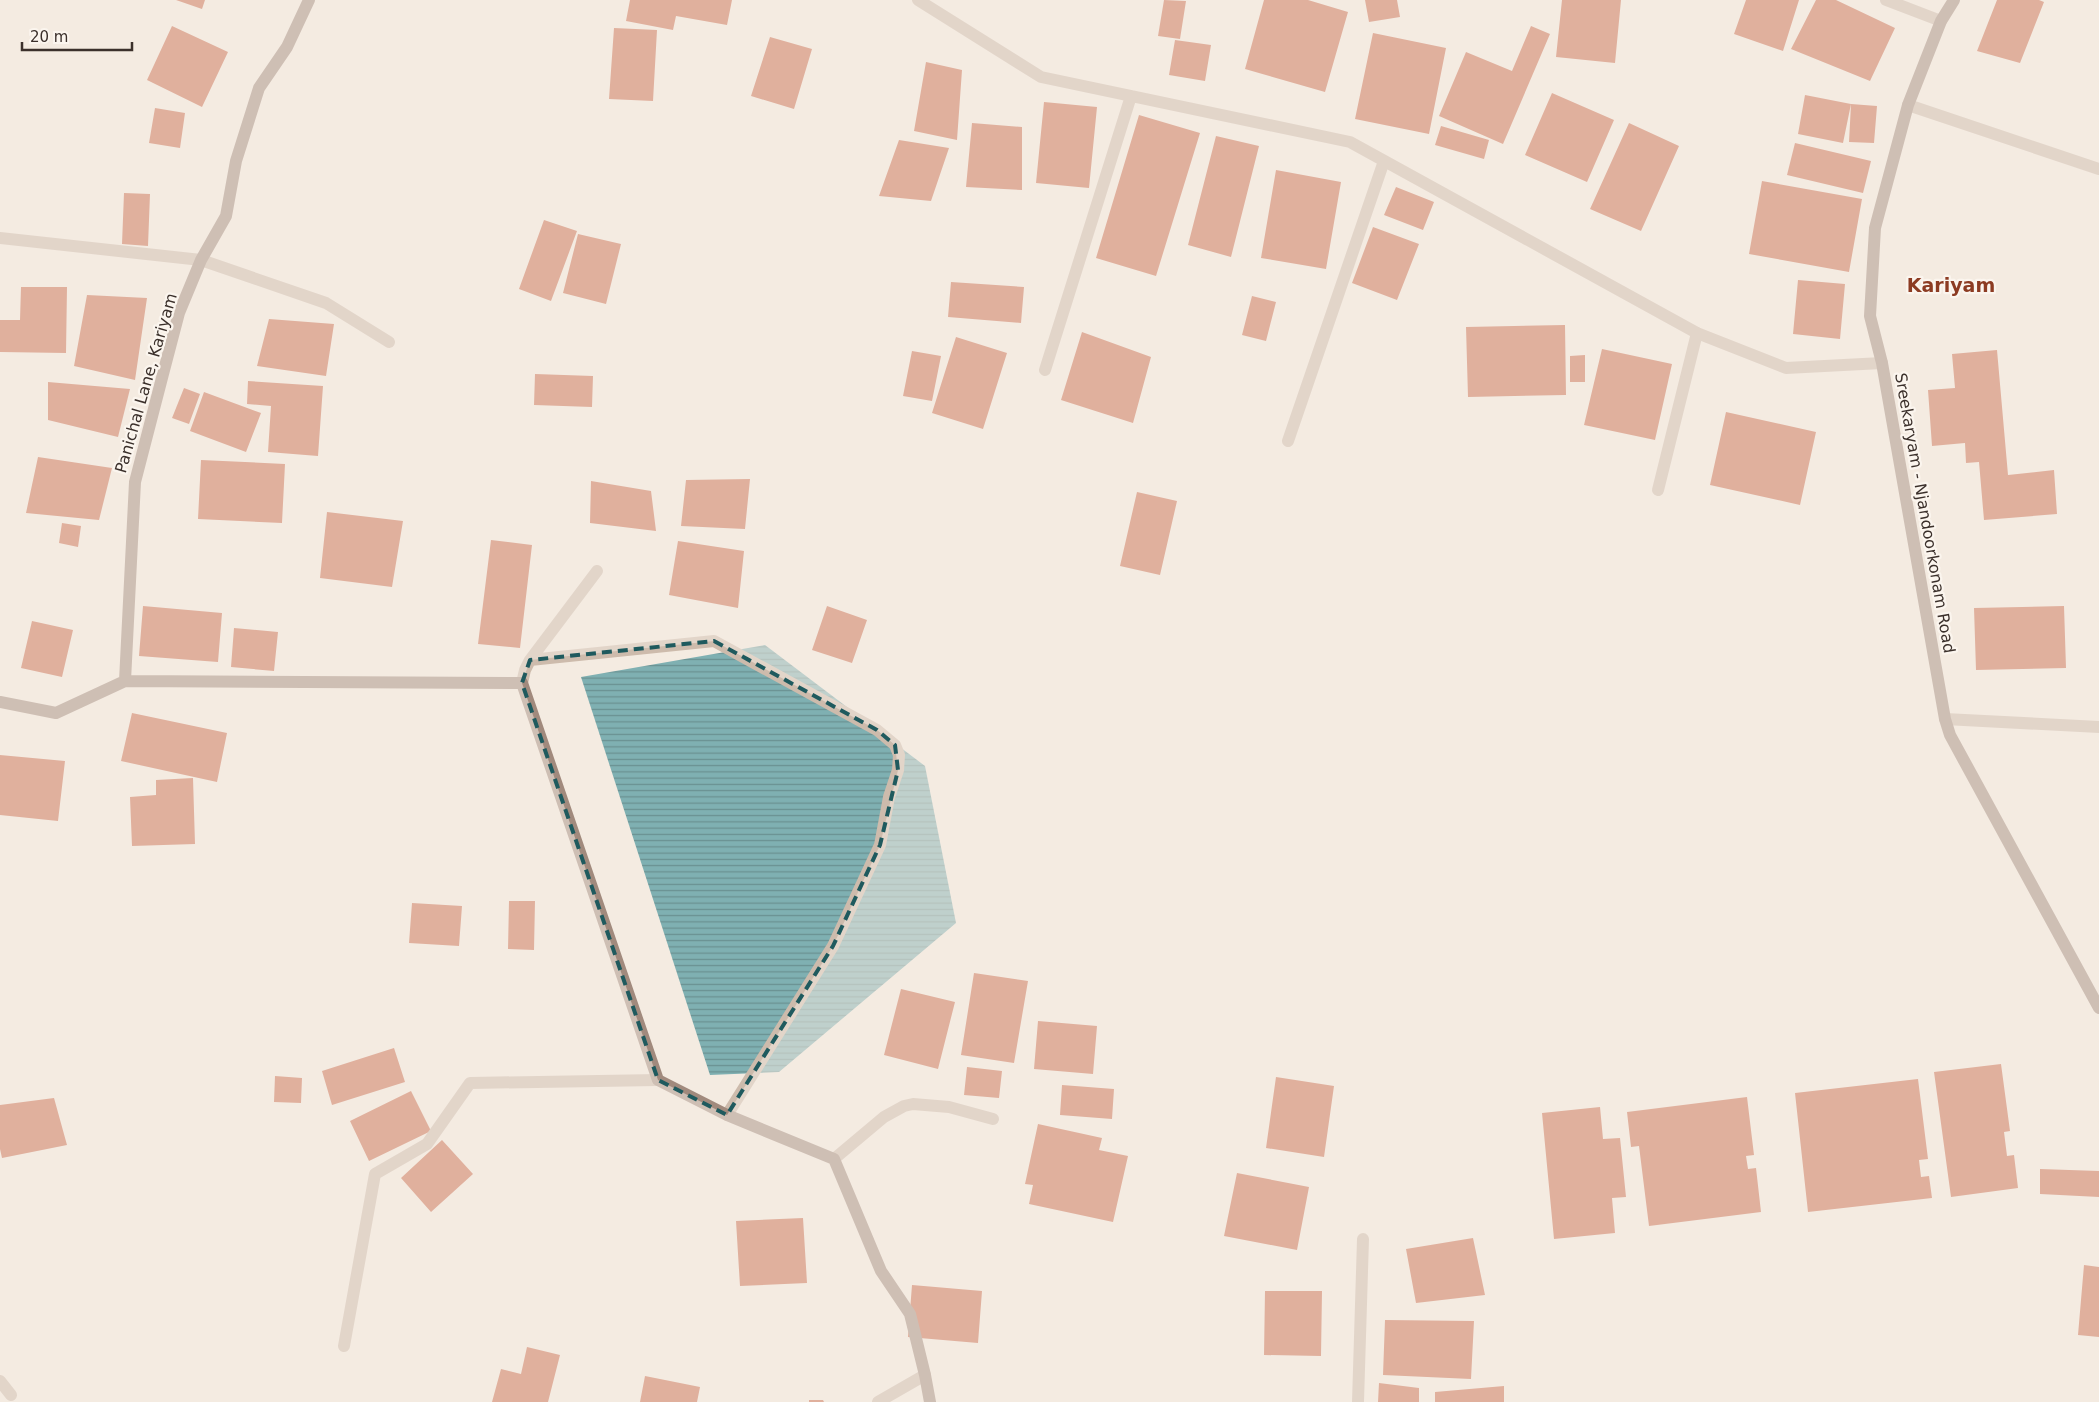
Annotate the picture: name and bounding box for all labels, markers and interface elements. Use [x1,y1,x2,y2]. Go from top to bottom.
scale bar [22,20,132,52]
text: 20 m [30,28,68,46]
district label: Kariyam [1907,274,1995,296]
street label: Panichal Lane, Kariyam [111,291,181,475]
street label: Sreekaryam - Njandoorkonam Road [1891,371,1959,655]

